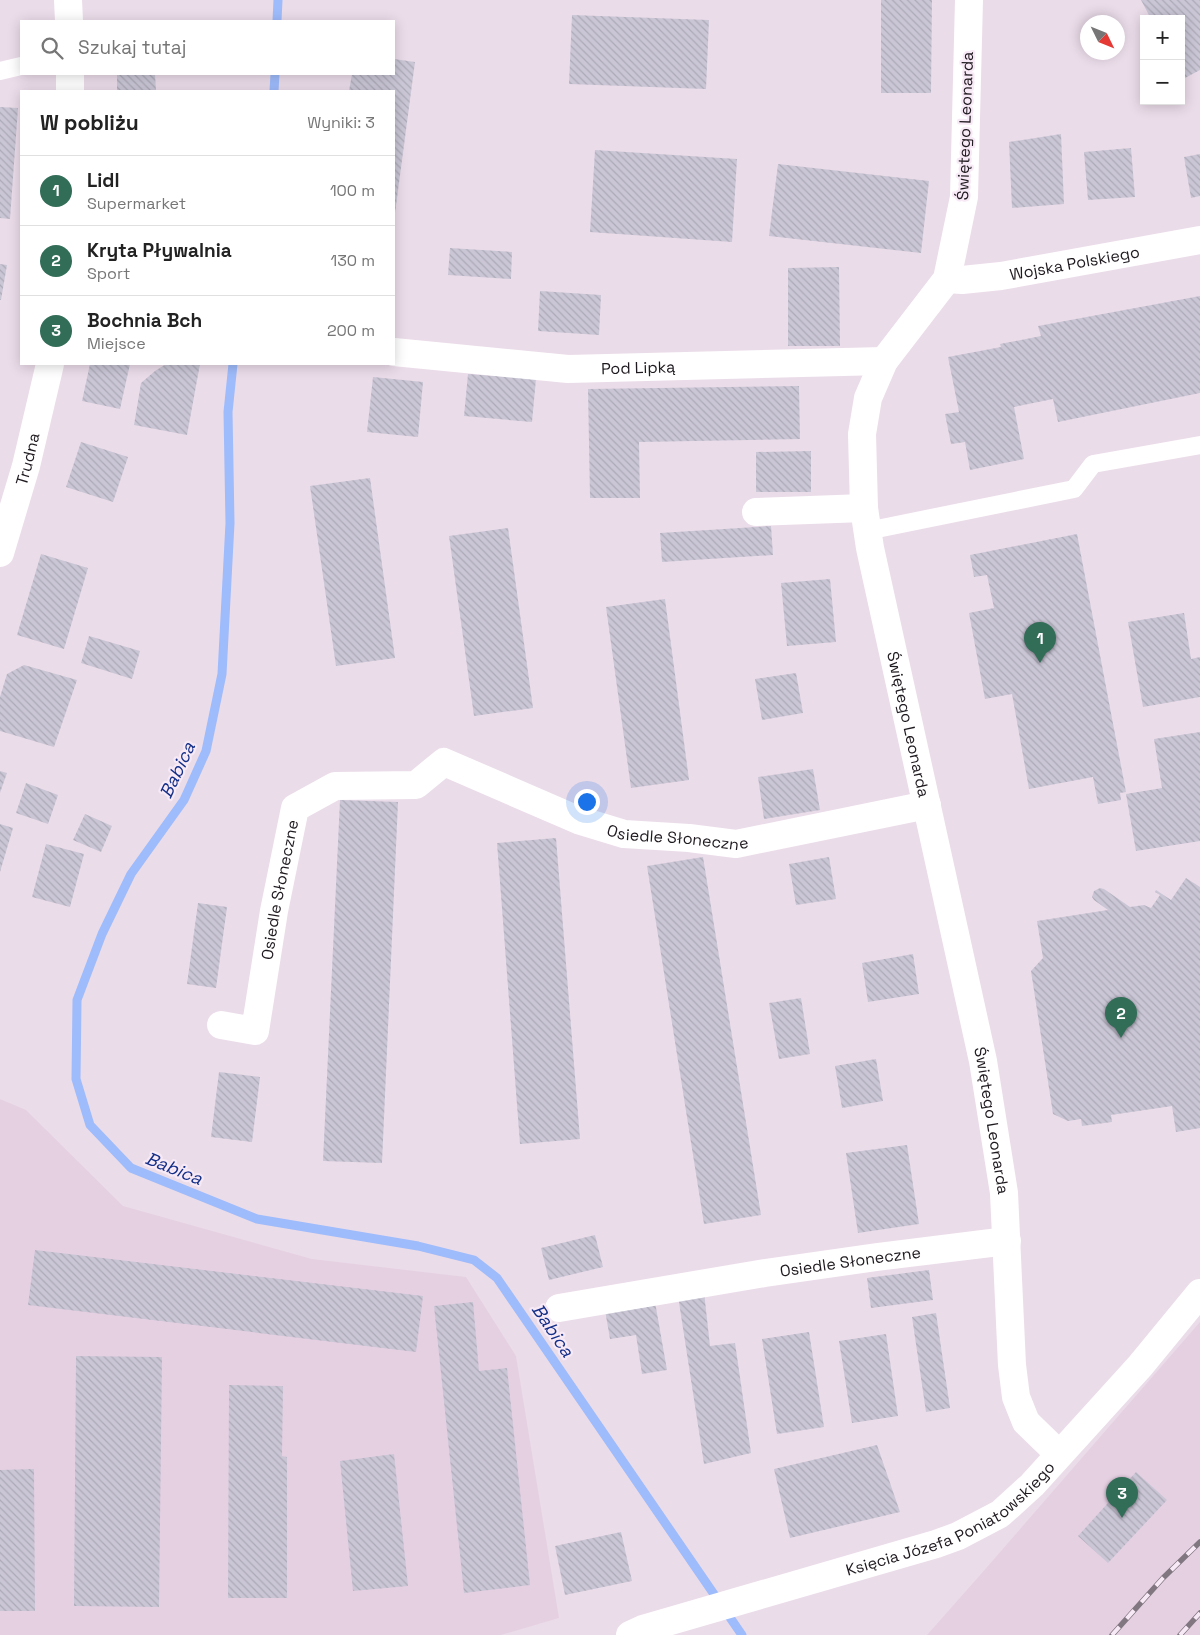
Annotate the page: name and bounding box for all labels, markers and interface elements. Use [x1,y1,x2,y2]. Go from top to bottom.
north arrow [1080,15,1125,60]
map controls [1140,15,1185,105]
button: + [1140,15,1185,60]
search box [20,20,395,75]
icon: search [38,34,66,62]
text: Szukaj tutaj [78,35,186,60]
street label: Świętego Leonarda [952,51,978,201]
button: − [1140,60,1185,105]
text: W pobliżu [40,109,139,136]
text: Wyniki: 3 [307,112,375,133]
text: Lidl [87,168,120,193]
text: 1 [52,180,60,201]
text: 100 m [330,180,375,201]
text: Supermarket [87,193,186,214]
text: Kryta Pływalnia [87,238,232,263]
street label: Wojska Polskiego [1008,241,1141,285]
text: 2 [51,250,61,271]
text: 130 m [331,250,375,271]
text: Sport [87,263,130,284]
text: Bochnia Bch [87,308,202,333]
text: 3 [51,320,61,341]
text: 200 m [327,320,375,341]
text: Miejsce [87,333,146,354]
street label: Pod Lipką [601,356,676,379]
street label: Trudna [10,431,44,488]
pin: 1 [1024,622,1056,663]
street label: Świętego Leonarda [883,649,935,799]
water label: Babica [154,738,200,802]
your location [574,789,600,815]
street label: Osiedle Słoneczne [256,818,303,961]
street label: Osiedle Słoneczne [604,819,750,855]
pin: 2 [1105,997,1137,1038]
street label: Świętego Leonarda [970,1045,1015,1196]
water label: Babica [142,1146,206,1190]
street label: Osiedle Słoneczne [778,1241,922,1281]
water label: Babica [527,1299,579,1362]
street label: Księcia Józefa Poniatowskiego [843,1457,1059,1580]
pin: 3 [1106,1477,1138,1518]

